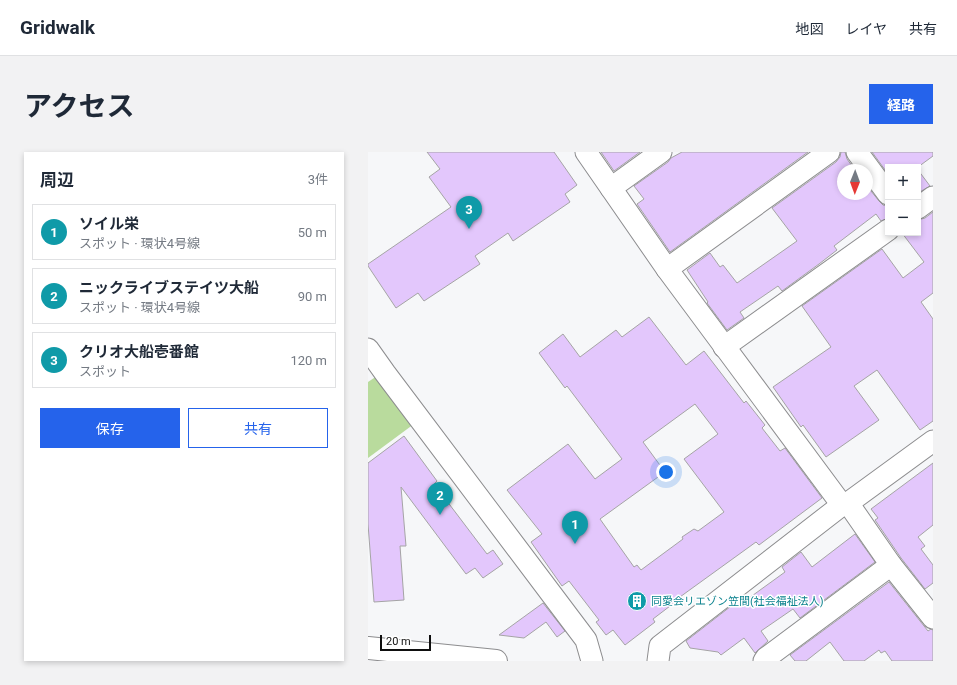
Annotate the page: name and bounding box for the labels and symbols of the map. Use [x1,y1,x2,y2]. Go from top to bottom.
north arrow [837,164,873,200]
pin: 3 [456,196,482,229]
your location [656,462,676,482]
pin: 2 [427,482,453,515]
pin: 1 [562,511,588,544]
building icon: 同愛会リエゾン笠間(社会福祉法人) [626,590,648,612]
place label: 同愛会リエゾン笠間(社会福祉法人) [651,595,824,608]
scale bar [380,633,431,652]

